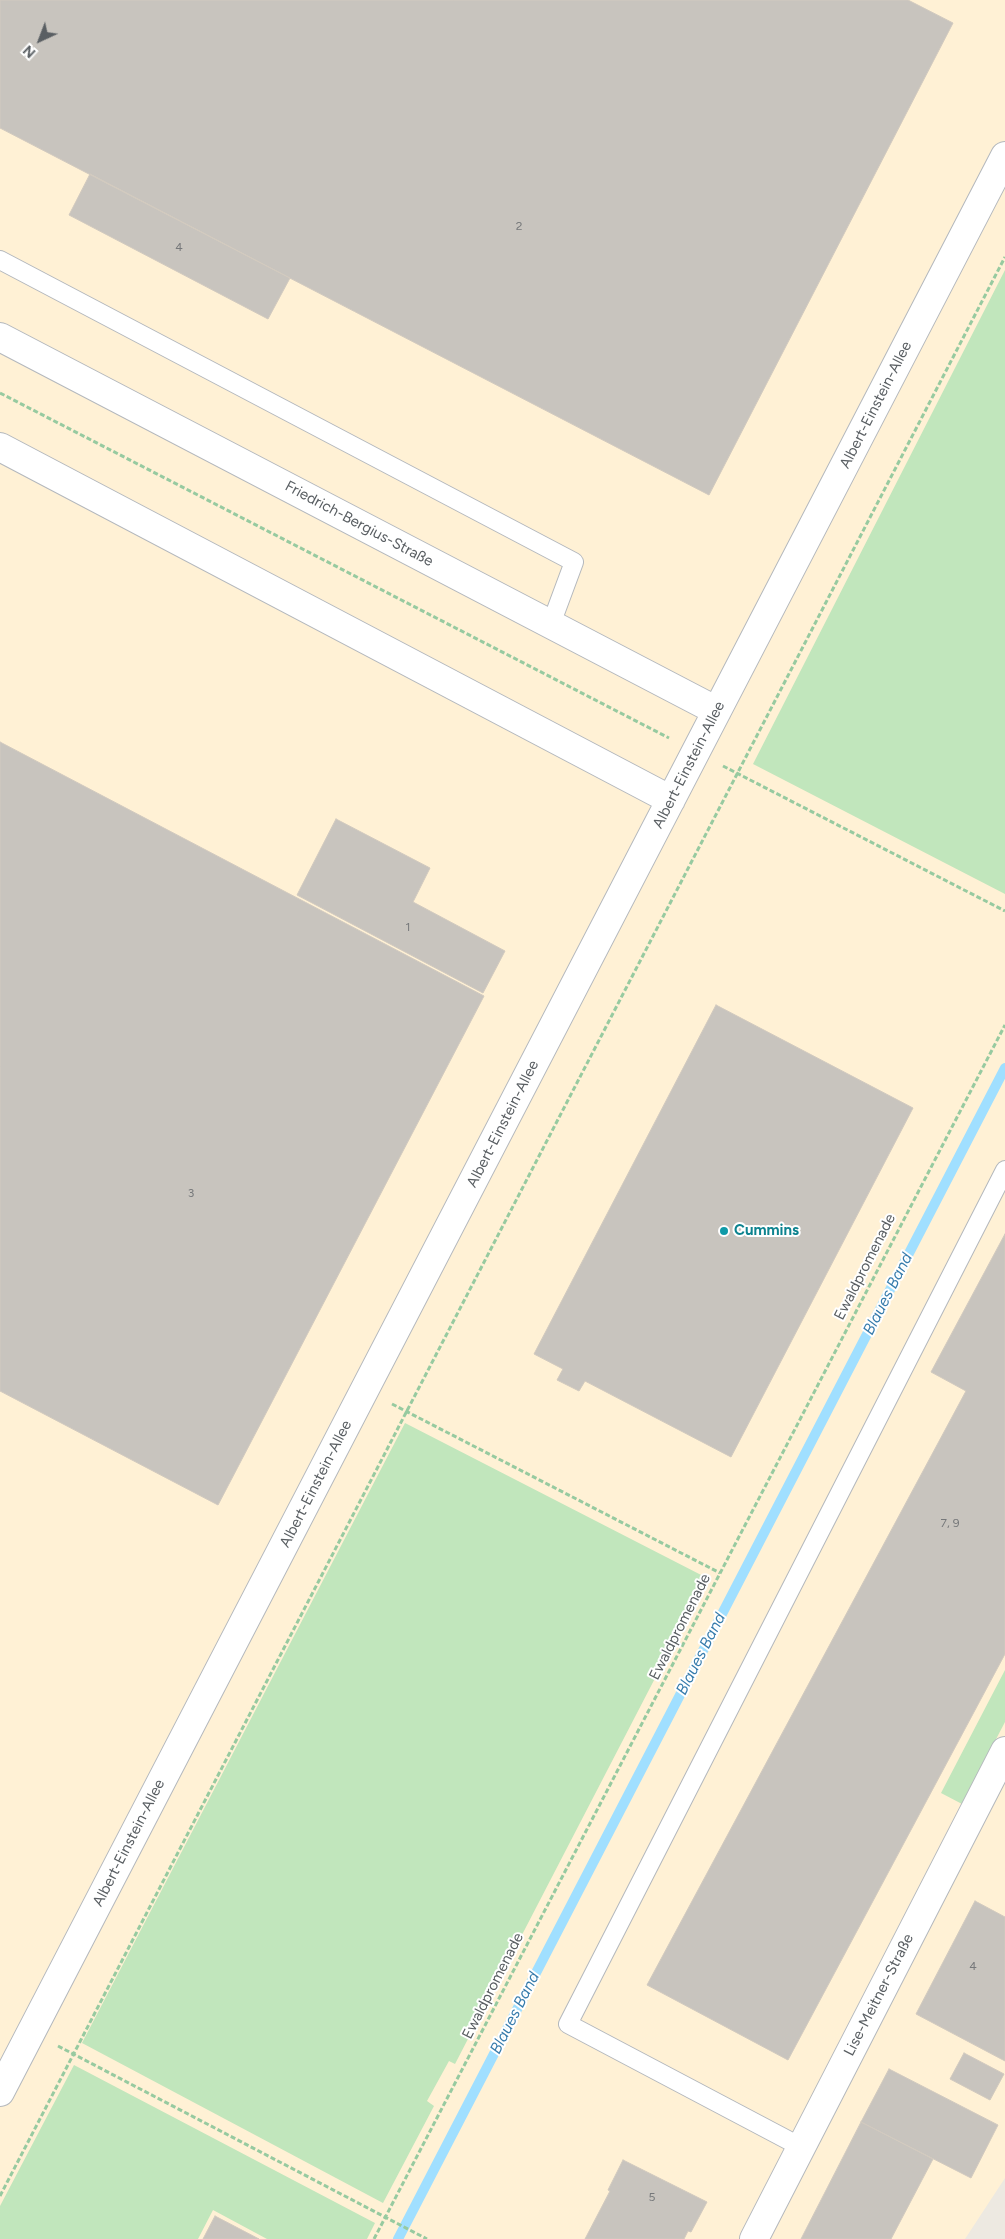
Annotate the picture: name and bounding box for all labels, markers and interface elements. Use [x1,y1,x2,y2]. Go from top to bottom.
north arrow [15,15,65,65]
text: N [20,41,39,61]
house number: 2 [516,219,522,233]
house number: 4 [175,240,183,254]
street label: Albert-Einstein-Allee [836,338,916,472]
street label: Friedrich-Bergius-Straße [282,477,436,571]
street label: Albert-Einstein-Allee [649,698,729,832]
house number: 1 [406,920,410,934]
street label: Albert-Einstein-Allee [463,1057,543,1191]
house number: 3 [188,1186,194,1200]
street label: Ewaldpromenade [830,1211,900,1323]
place label: Cummins [734,1222,799,1240]
marker: Cummins [718,1225,730,1237]
water label: Blaues Band [859,1250,917,1338]
street label: Albert-Einstein-Allee [276,1417,356,1551]
house number: 7, 9 [941,1516,959,1530]
street label: Ewaldpromenade [645,1571,715,1683]
water label: Blaues Band [672,1610,730,1698]
street label: Albert-Einstein-Allee [89,1776,169,1910]
street label: Ewaldpromenade [458,1930,528,2042]
street label: Lise-Meitner-Straße [840,1931,918,2059]
house number: 4 [969,1959,977,1973]
water label: Blaues Band [486,1969,544,2057]
house number: 5 [649,2190,655,2204]

